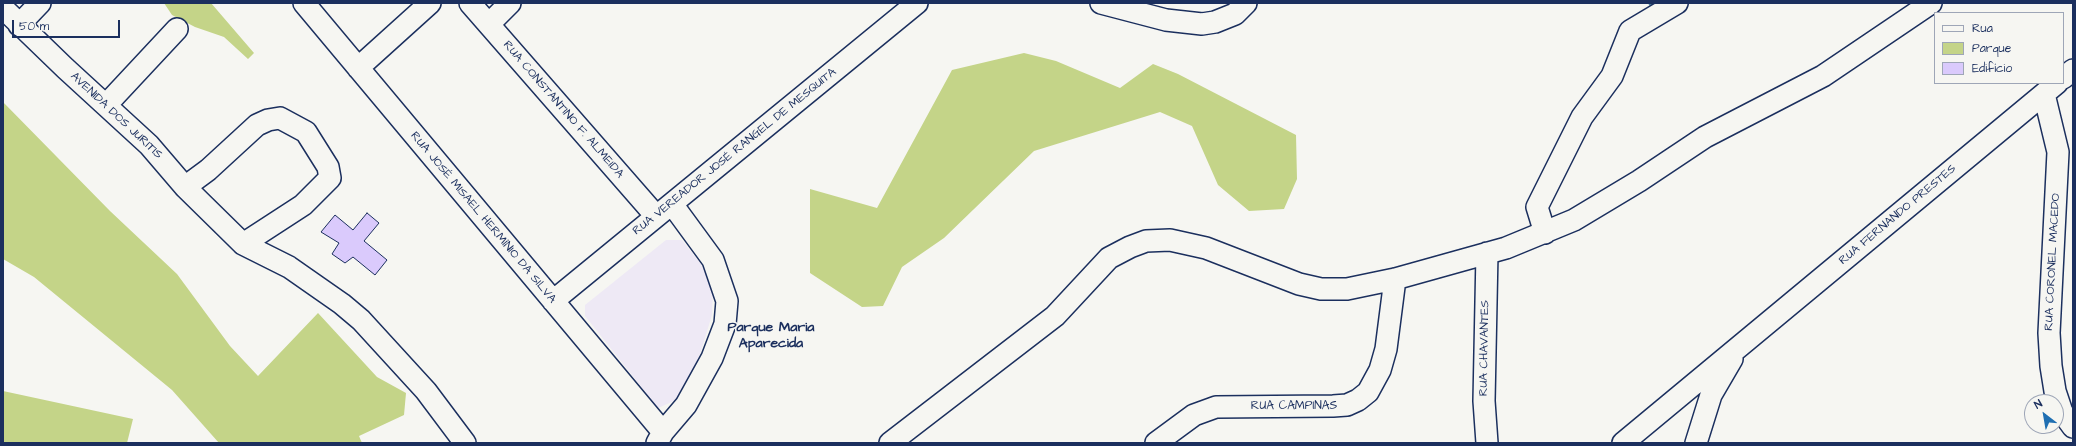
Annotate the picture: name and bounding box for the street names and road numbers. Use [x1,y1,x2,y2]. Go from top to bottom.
street label: RUA CONSTANTINO F. ALMEIDA [500,38,626,182]
street label: RUA VEREADOR JOSÉ RANGEL DE MESQUITA [630,65,840,239]
street label: AVENIDA DOS JURITIS [67,70,165,162]
street label: RUA JOSÉ MISAEL HERMÍNIO DA SILVA [407,129,559,307]
street label: RUA FERNANDO PRESTES [1837,162,1959,268]
street label: RUA CORONEL MACEDO [2042,193,2064,331]
street label: RUA CHAVANTES [1477,300,1493,396]
street label: RUA CAMPINAS [1251,399,1337,413]

